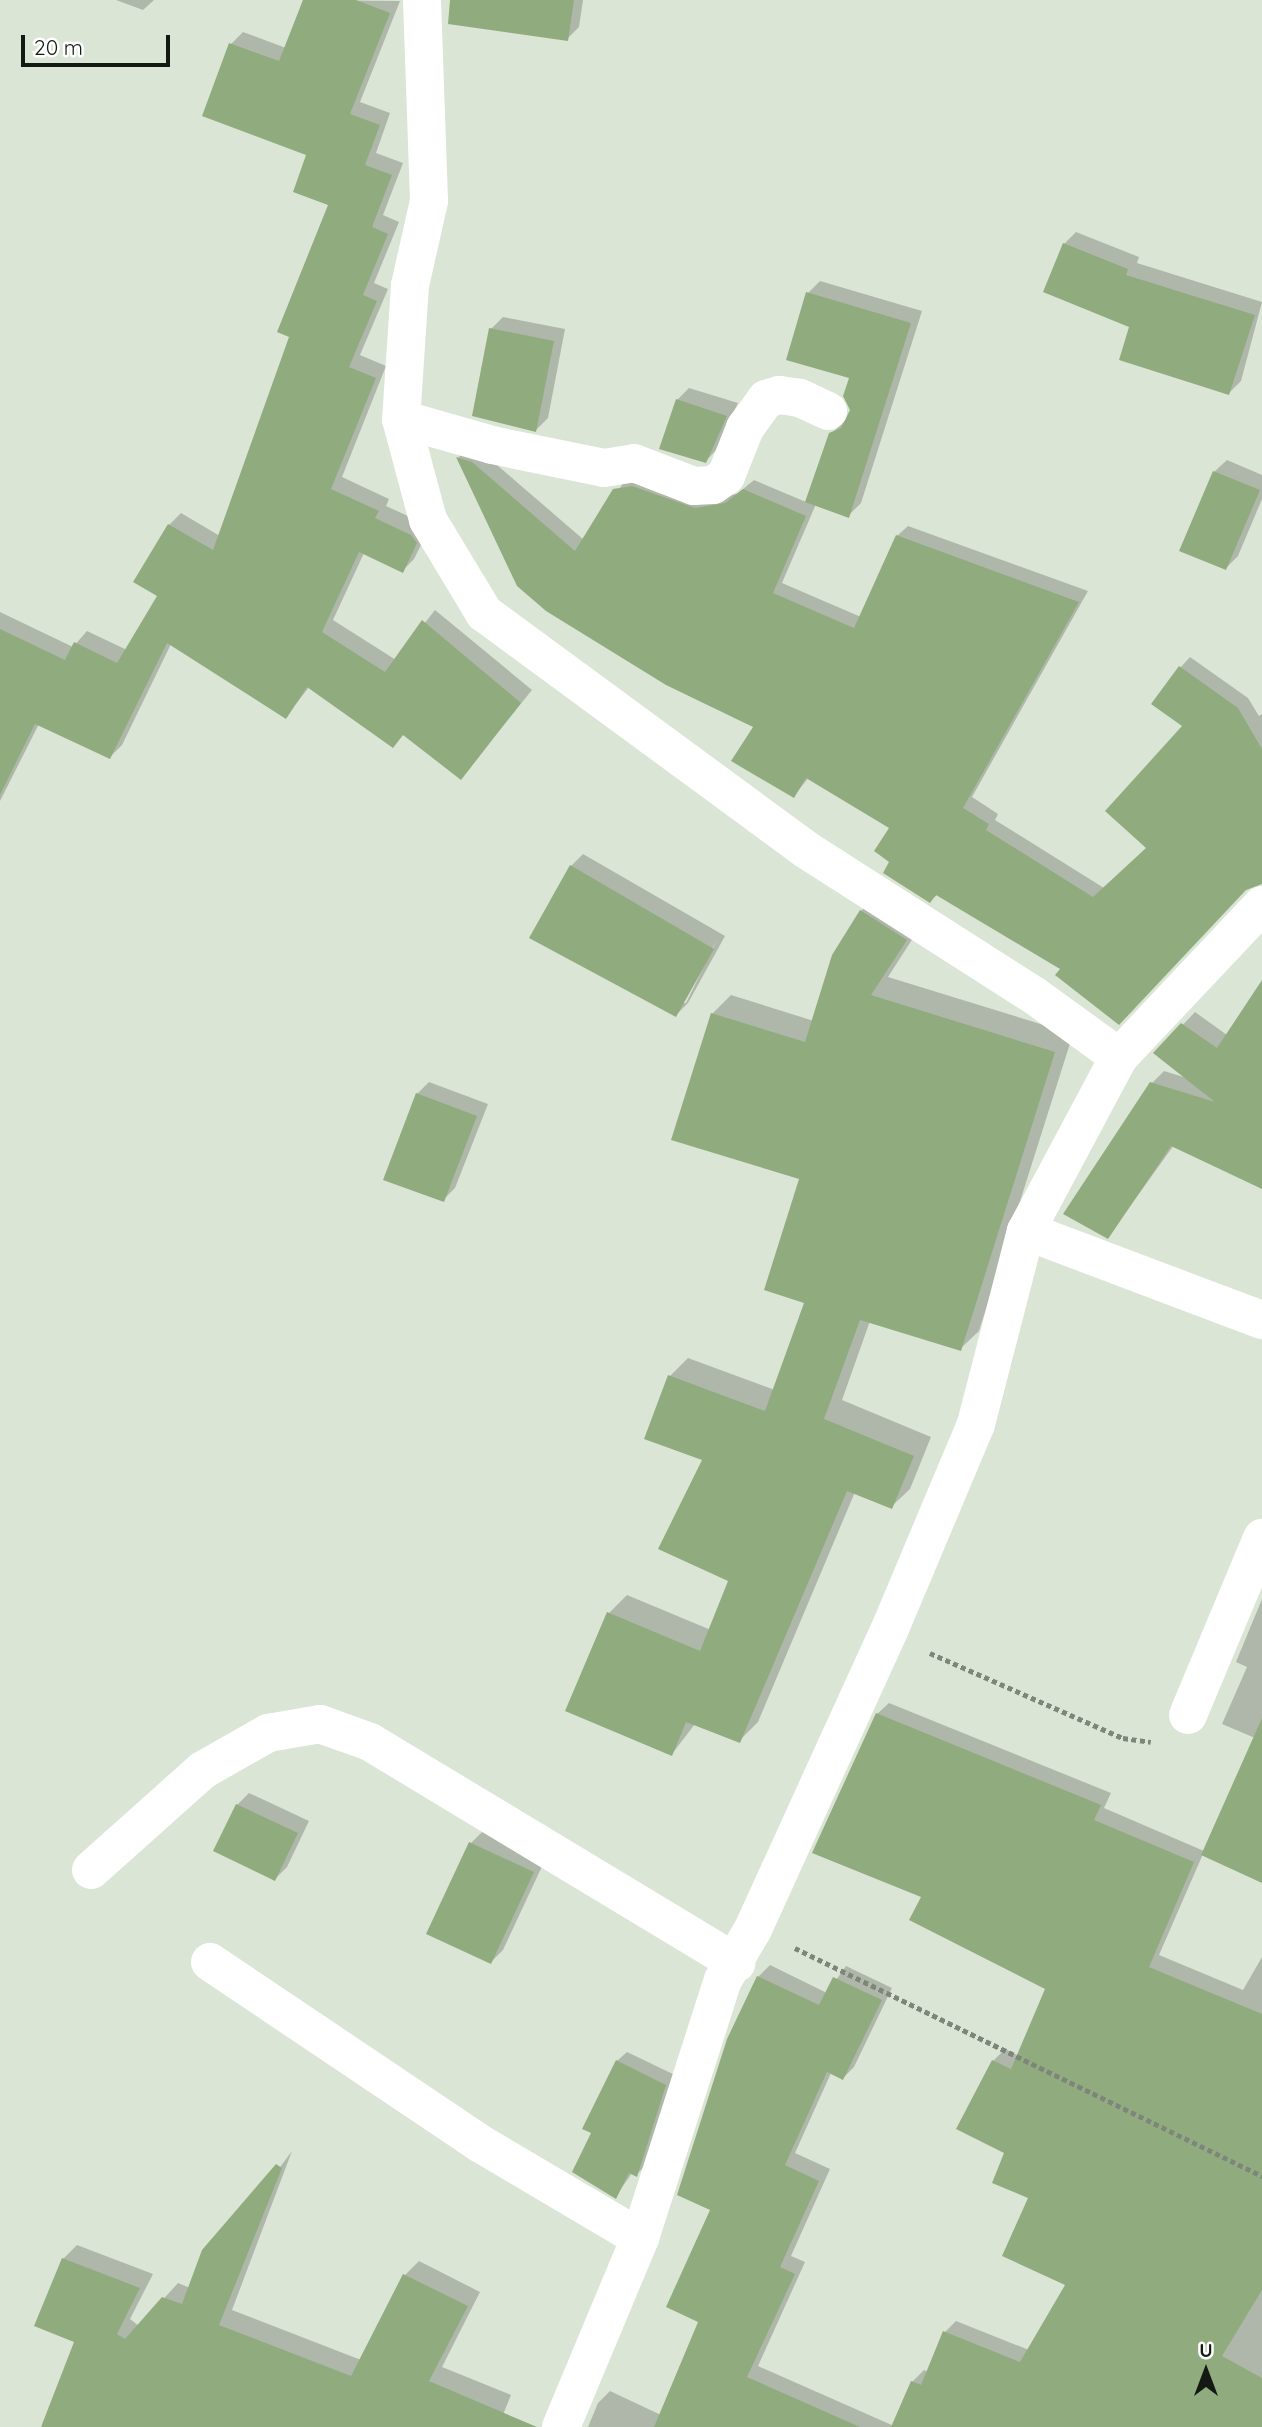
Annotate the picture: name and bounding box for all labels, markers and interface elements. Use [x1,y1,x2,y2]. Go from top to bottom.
scale bar [24,21,173,65]
text: 20 m [34,34,83,60]
north arrow [1171,2336,1241,2406]
text: U [1199,2338,1213,2362]

